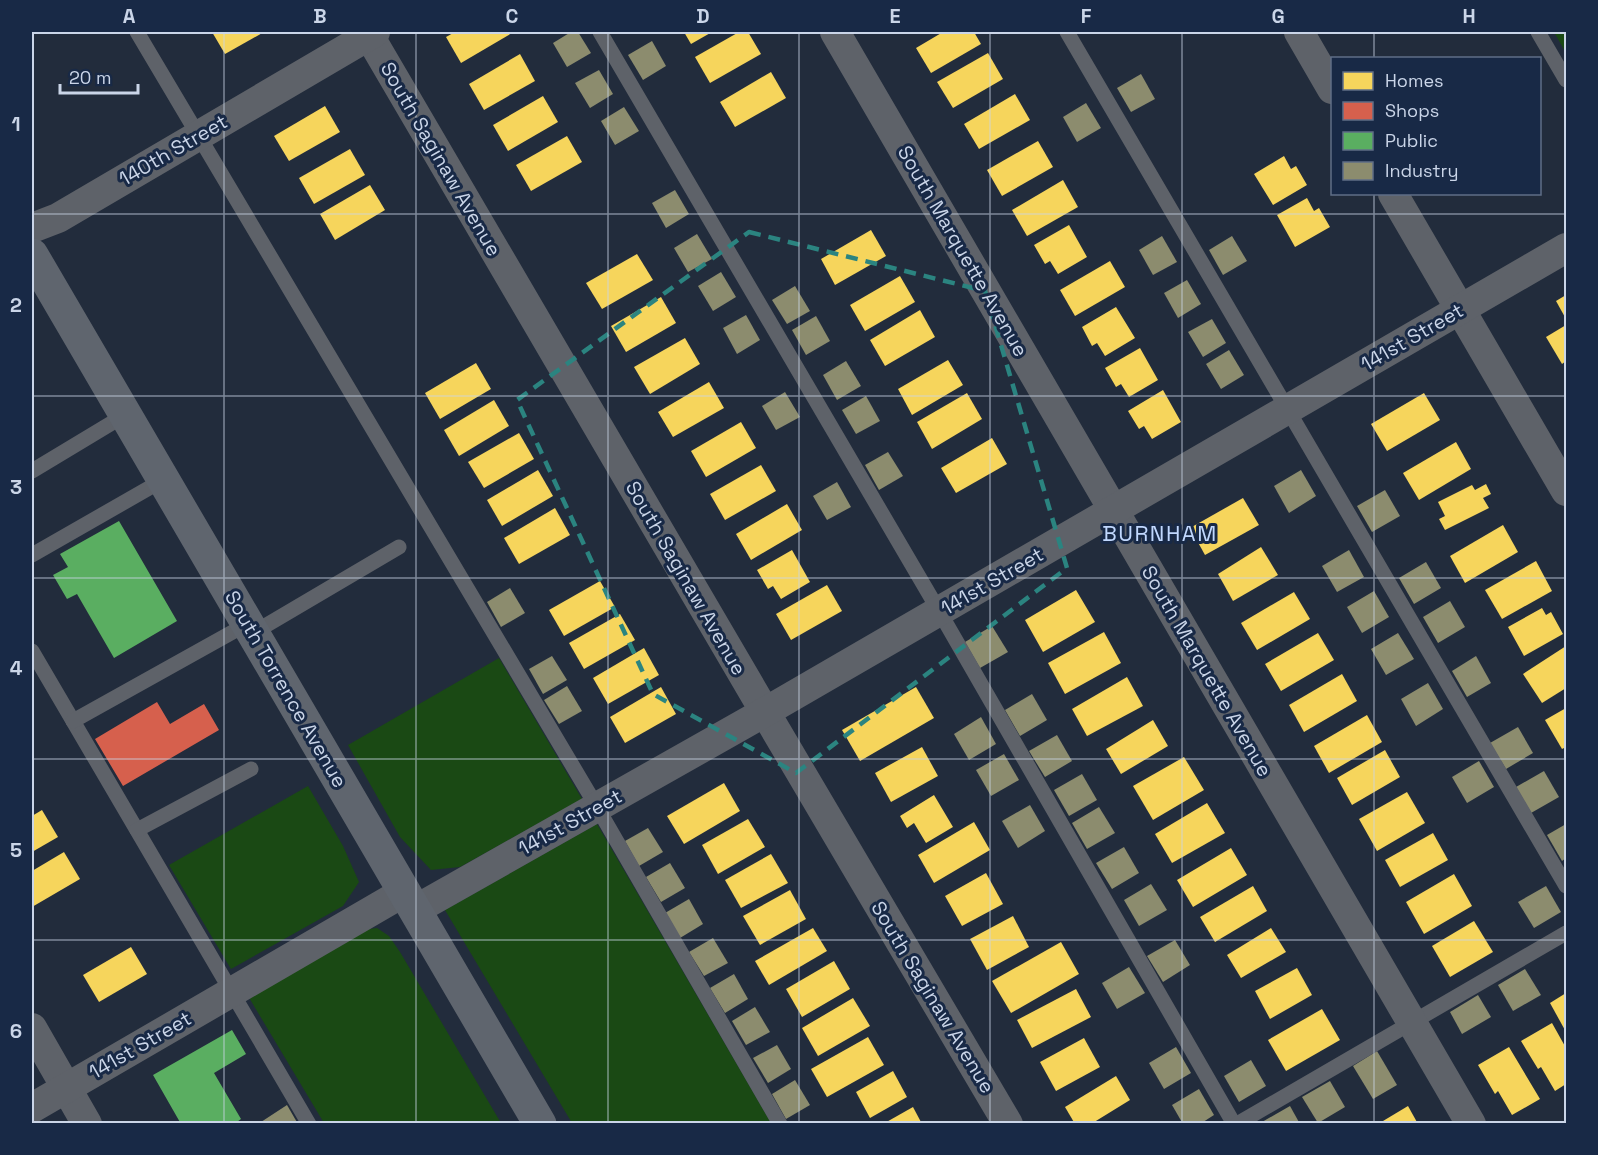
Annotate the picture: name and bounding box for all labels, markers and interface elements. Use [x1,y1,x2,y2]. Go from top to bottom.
text: A [123,3,136,29]
text: B [313,3,327,29]
text: C [506,3,519,29]
text: D [696,3,710,29]
text: E [889,3,901,29]
text: F [1081,3,1092,29]
text: G [1271,3,1285,29]
text: H [1462,3,1476,29]
scale bar [60,57,138,95]
street label: South Saginaw Avenue [375,57,507,261]
legend [1331,57,1541,195]
text: 20 m [69,66,112,89]
text: Homes [1385,69,1444,92]
text: Shops [1385,99,1439,122]
street label: 140th Street [114,108,232,192]
text: 1 [11,111,21,137]
text: Public [1385,129,1438,152]
street label: South Marquette Avenue [892,141,1034,361]
text: Industry [1385,159,1458,182]
text: 2 [10,292,22,318]
street label: 141st Street [1356,297,1468,377]
text: 3 [10,474,22,500]
street label: South Saginaw Avenue [620,476,752,680]
district label: BURNHAM [1102,519,1218,547]
street label: 141st Street [936,541,1048,621]
street label: South Marquette Avenue [1136,561,1278,781]
street label: South Torrence Avenue [219,586,353,792]
text: 4 [10,655,23,681]
street label: 141st Street [514,783,626,861]
text: 5 [10,837,22,863]
street label: South Saginaw Avenue [865,896,1001,1098]
street label: 141st Street [84,1005,196,1085]
text: 6 [10,1018,22,1044]

